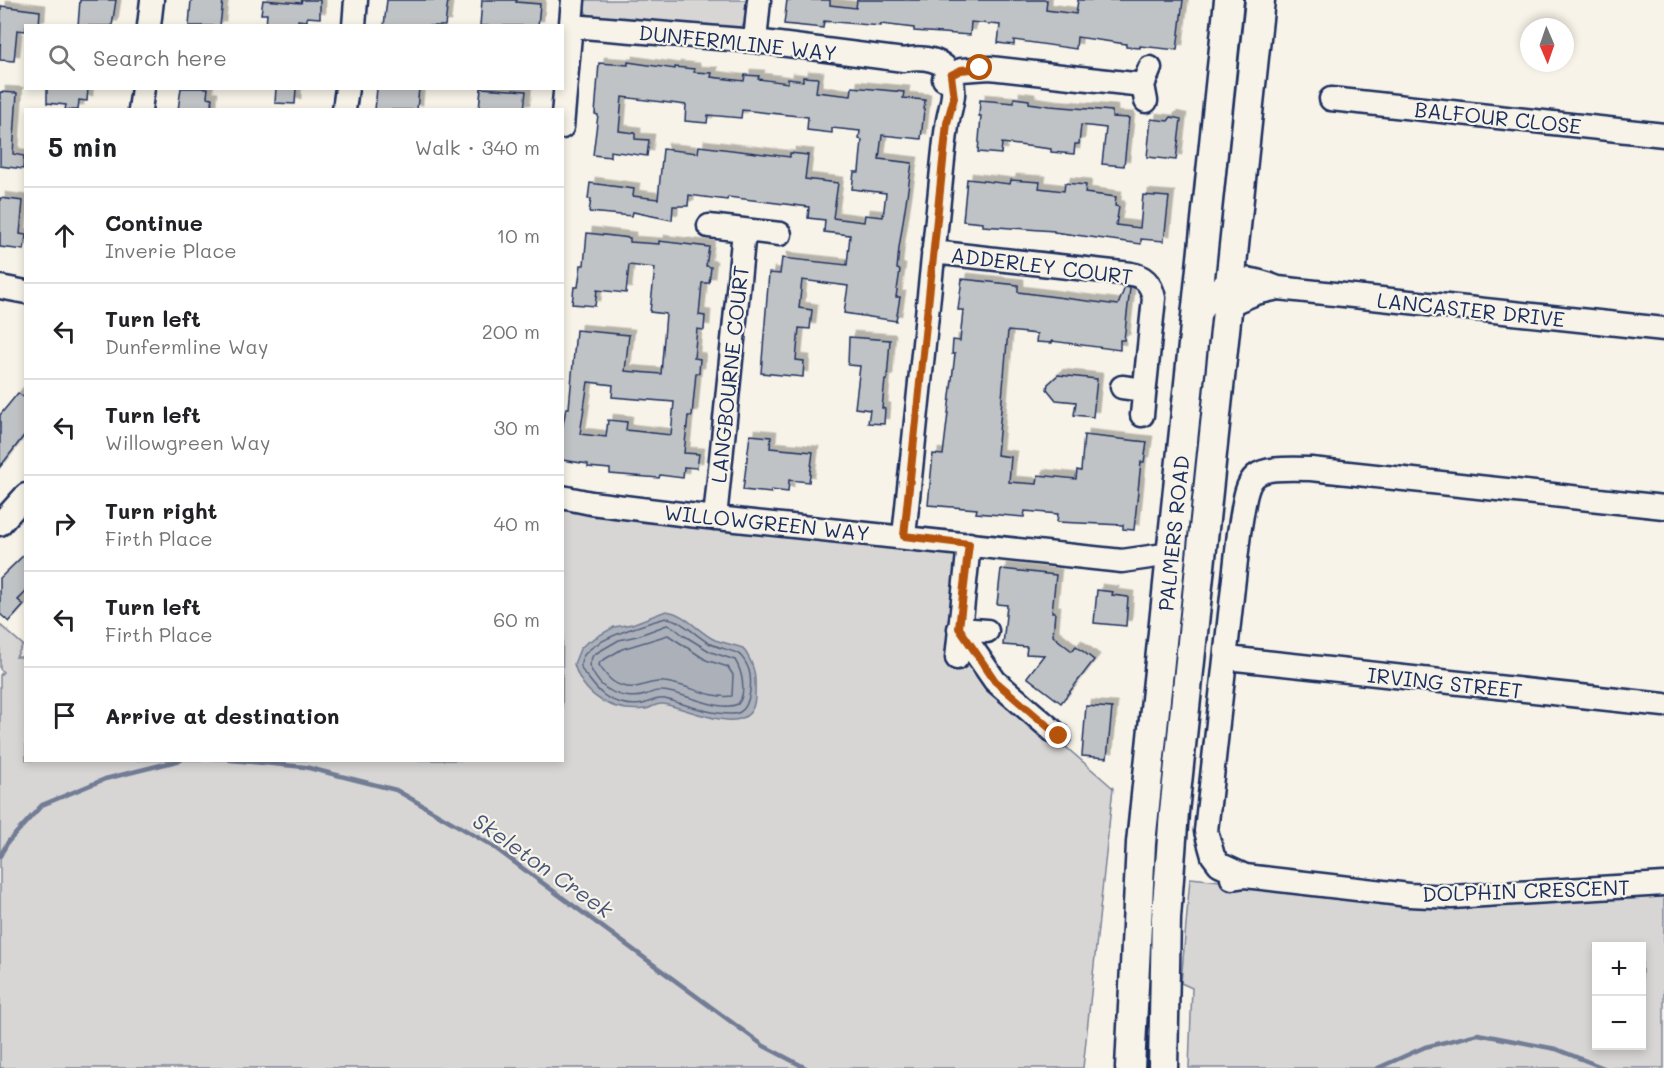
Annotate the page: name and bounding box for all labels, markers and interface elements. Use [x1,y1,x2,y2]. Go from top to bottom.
street label: DUNFERMLINE WAY [638,18,838,66]
north arrow [1520,18,1574,72]
search box [24,24,564,90]
icon: search [45,41,78,74]
text: Search here [93,43,227,72]
route start [966,54,992,80]
street label: BALFOUR CLOSE [1413,95,1583,139]
text: 5 min [48,130,117,164]
text: Walk · 340 m [415,134,540,160]
text: Continue [105,208,203,237]
icon: ahead [48,219,81,252]
text: 10 m [496,222,540,248]
text: Inverie Place [105,237,237,263]
street label: ADDERLEY COURT [949,240,1135,290]
street label: LANGBOURNE COURT [704,264,754,484]
street label: LANCASTER DRIVE [1376,286,1566,332]
text: Turn left [105,304,201,333]
icon: left [48,315,81,348]
text: 200 m [482,318,540,344]
text: Dunfermline Way [105,333,268,359]
text: Turn left [105,400,201,429]
icon: left [48,411,81,444]
text: 30 m [494,414,540,440]
text: Willowgreen Way [105,429,270,455]
street label: PALMERS ROAD [1151,454,1195,612]
text: Turn right [105,496,217,525]
street label: WILLOWGREEN WAY [663,498,871,546]
icon: right [48,507,81,540]
text: 40 m [494,510,540,536]
text: Firth Place [105,525,213,551]
text: Turn left [105,592,201,621]
icon: left [48,603,81,636]
text: 60 m [493,606,540,632]
text: Firth Place [105,621,213,647]
street label: IRVING STREET [1366,660,1524,704]
icon: arrive [48,699,81,732]
text: Arrive at destination [105,701,340,730]
route end [1045,722,1071,748]
water label: Skeleton Creek [467,806,620,925]
street label: DOLPHIN CRESCENT [1422,873,1630,907]
map controls [1592,942,1646,1050]
button: + [1592,942,1646,996]
button: − [1592,996,1646,1050]

